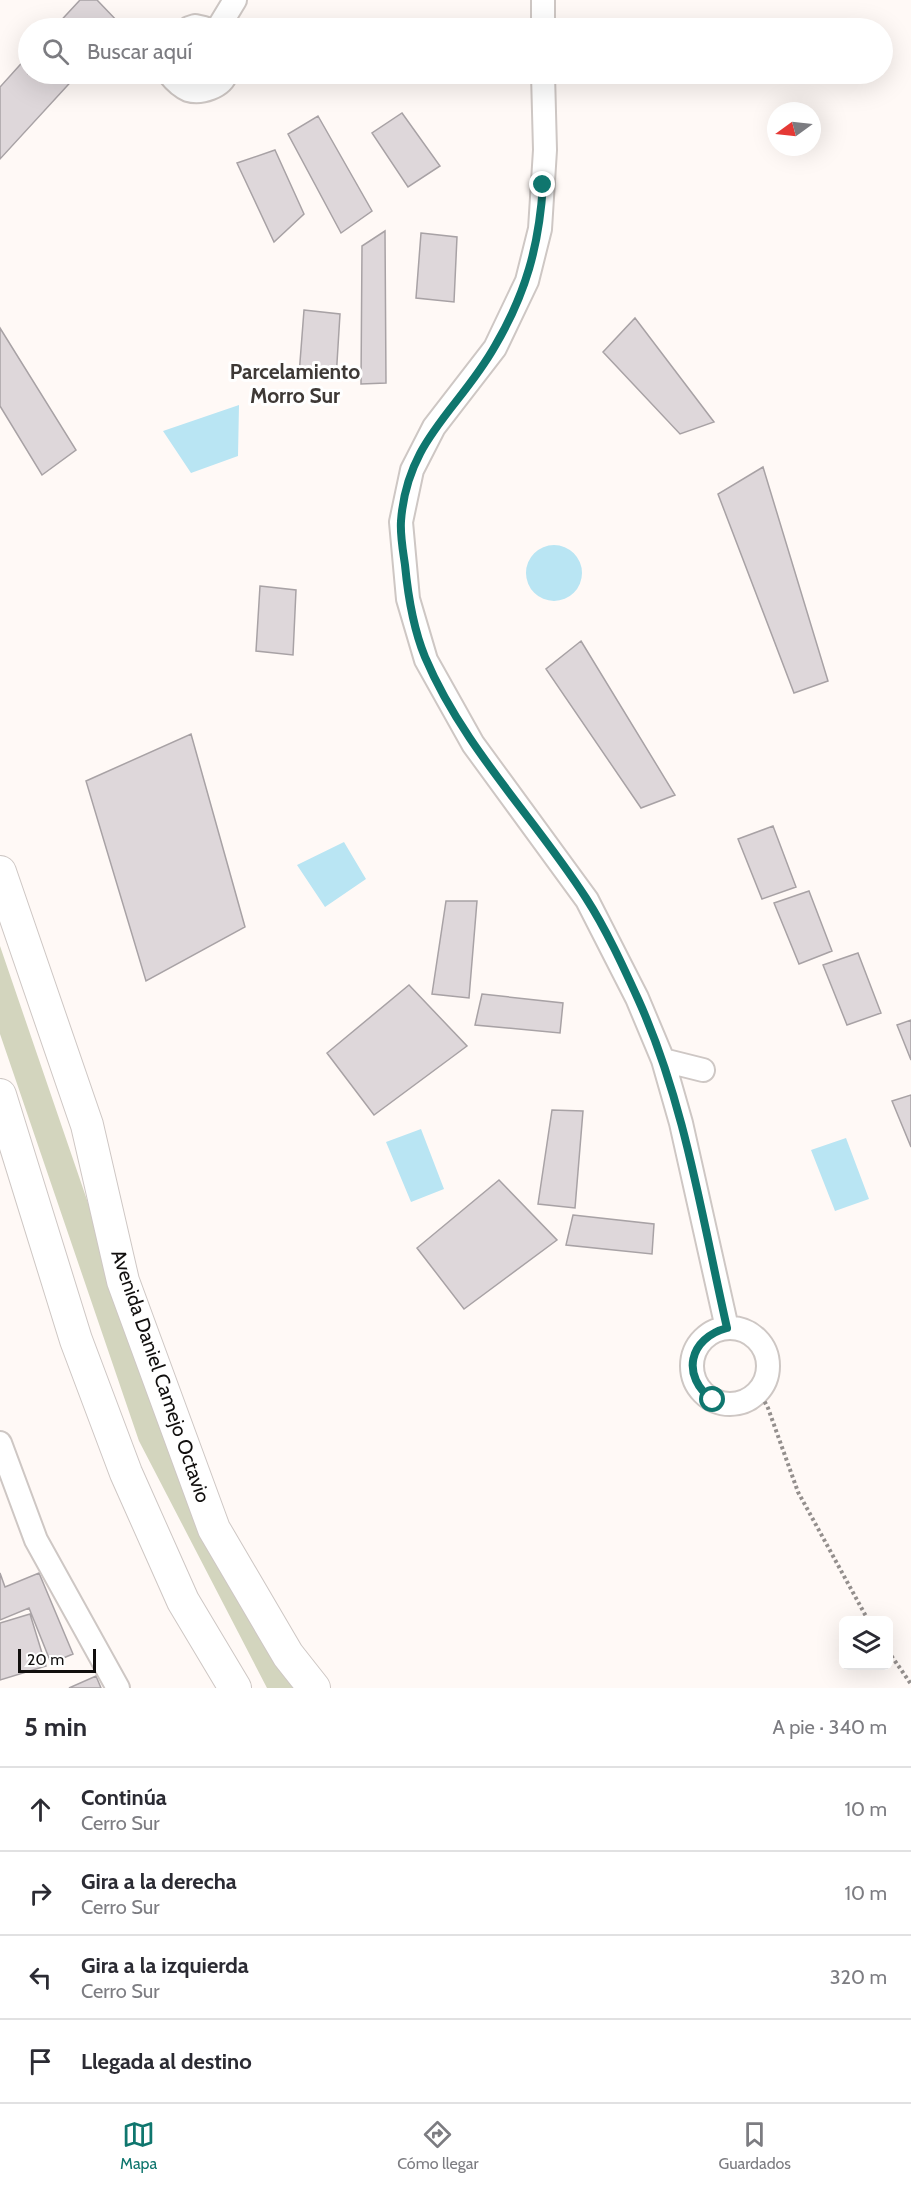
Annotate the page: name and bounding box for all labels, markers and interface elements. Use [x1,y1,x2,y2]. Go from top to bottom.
search box [18,18,893,84]
icon: search [39,35,72,68]
text: Buscar aquí [87,38,192,65]
north arrow [767,102,821,156]
route end [529,171,555,197]
district label: Parcelamiento Morro Sur [230,359,360,408]
street label: Avenida Daniel Camejo Octavio [106,1246,216,1506]
route start [699,1386,725,1412]
map controls [839,1616,893,1670]
button: layers [839,1616,893,1670]
scale bar [18,1646,96,1674]
text: 20 m [27,1650,64,1669]
text: 5 min [24,1711,87,1743]
text: A pie · 340 m [772,1715,887,1739]
text: Continúa [81,1784,167,1811]
icon: ahead [24,1793,57,1826]
text: 10 m [844,1797,887,1821]
text: Cerro Sur [81,1811,160,1835]
text: Gira a la derecha [81,1868,237,1895]
icon: right [24,1877,57,1910]
text: 10 m [844,1881,887,1905]
text: Cerro Sur [81,1895,160,1919]
text: Gira a la izquierda [81,1952,249,1979]
icon: left [24,1961,57,1994]
text: 320 m [830,1965,887,1989]
text: Cerro Sur [81,1979,160,2003]
icon: arrive [24,2045,57,2078]
text: Llegada al destino [81,2048,252,2075]
tab: Mapa [120,2118,157,2173]
tab: Cómo llegar [397,2118,478,2173]
tab: Guardados [719,2118,791,2173]

